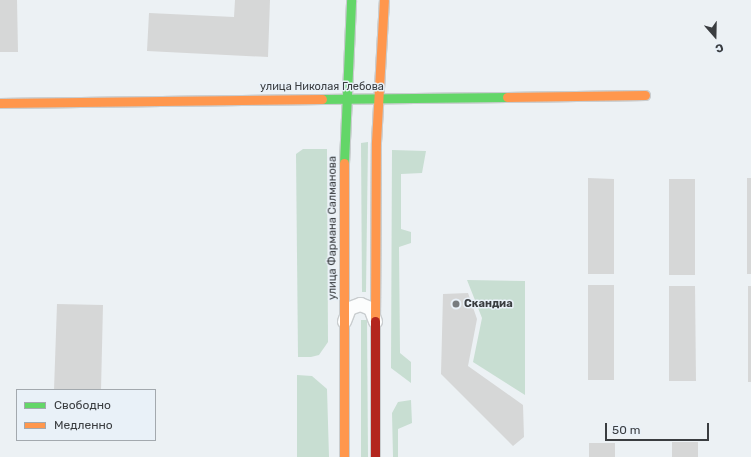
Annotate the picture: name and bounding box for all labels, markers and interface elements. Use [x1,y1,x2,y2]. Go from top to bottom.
north arrow [695,16,735,56]
text: С [713,40,725,55]
street label: улица Николая Глебова [260,80,384,94]
street label: улица Фармана Салманова [326,156,340,300]
place label: Скандиа [464,297,513,311]
marker: Скандиа [451,299,461,309]
legend [16,389,156,441]
text: Свободно [54,398,111,412]
scale bar [607,415,711,441]
text: Медленно [54,418,113,432]
text: 50 m [612,423,640,437]

